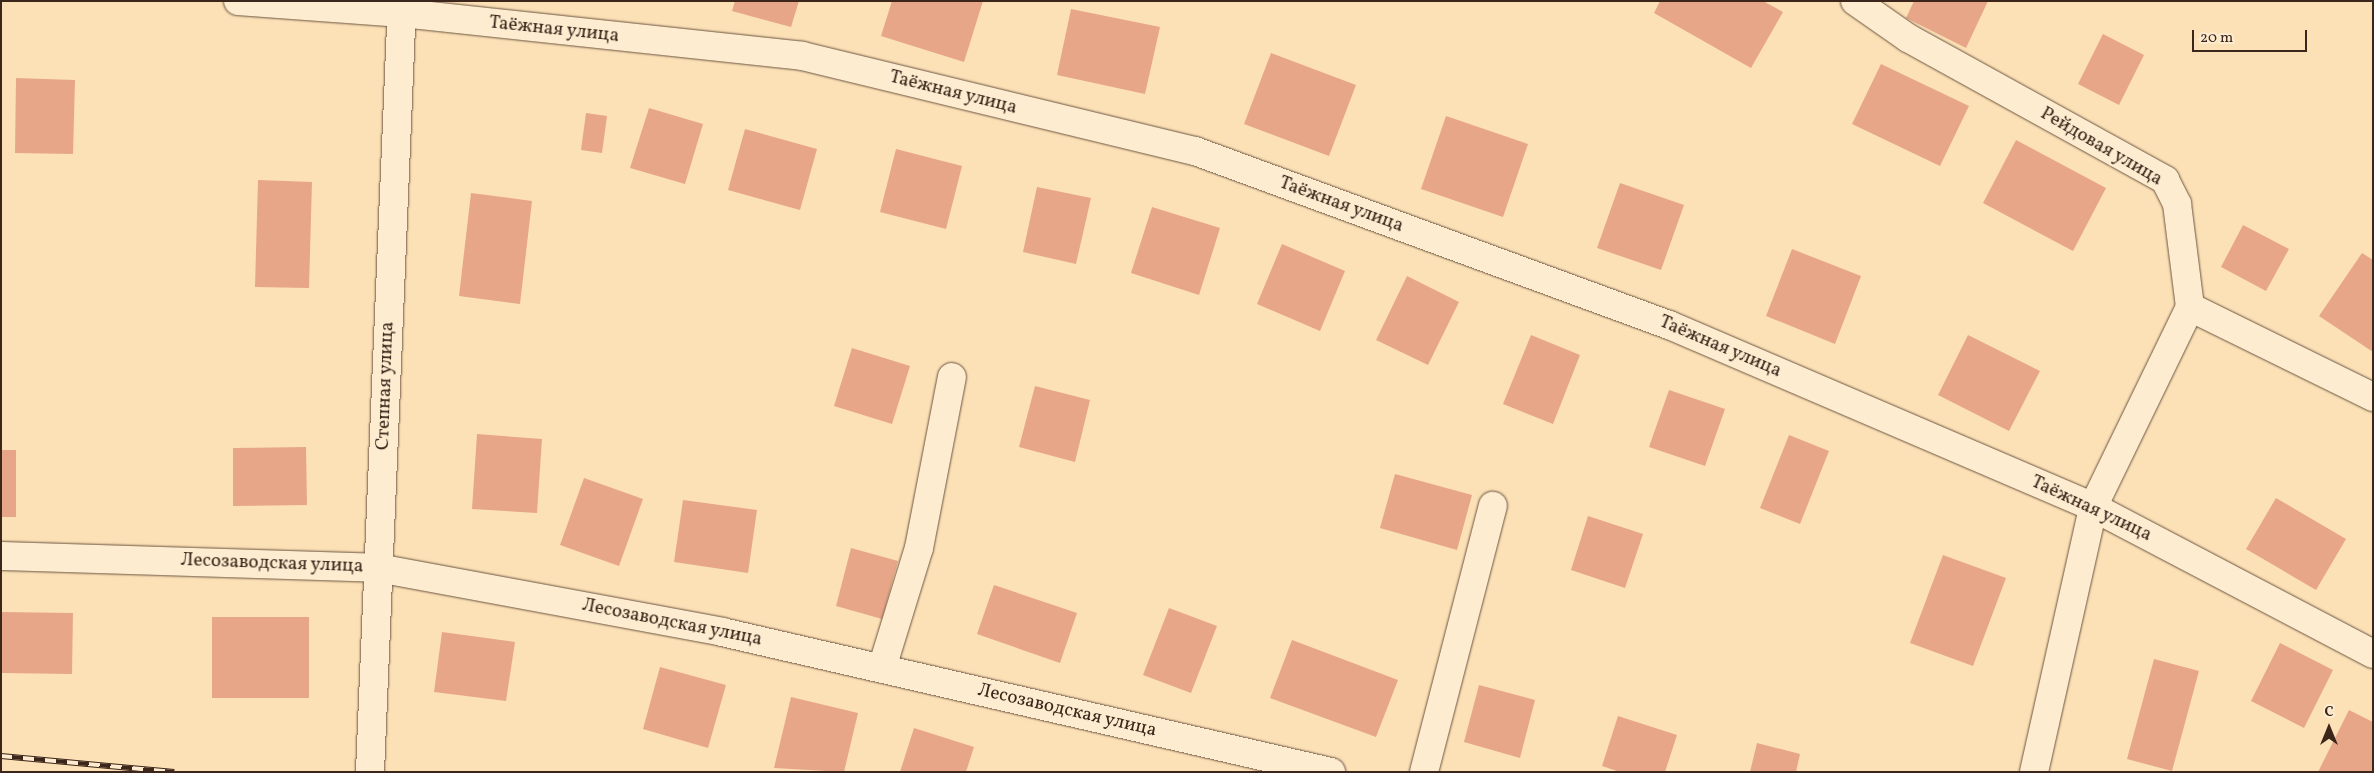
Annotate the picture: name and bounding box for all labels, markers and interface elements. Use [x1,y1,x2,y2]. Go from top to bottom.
street label: Таёжная улица [488,12,620,48]
scale bar [2194,20,2309,52]
text: 20 m [2200,28,2233,49]
street label: Таёжная улица [887,66,1019,120]
street label: Рейдовая улица [2036,103,2166,191]
street label: Таёжная улица [1275,172,1407,238]
street label: Таёжная улица [1655,311,1785,383]
street label: Степная улица [372,321,400,451]
street label: Таёжная улица [2027,471,2155,547]
street label: Лесозаводская улица [180,549,364,579]
street label: Лесозаводская улица [580,594,764,652]
street label: Лесозаводская улица [975,679,1159,743]
north arrow [2304,703,2354,753]
text: С [2324,703,2334,722]

